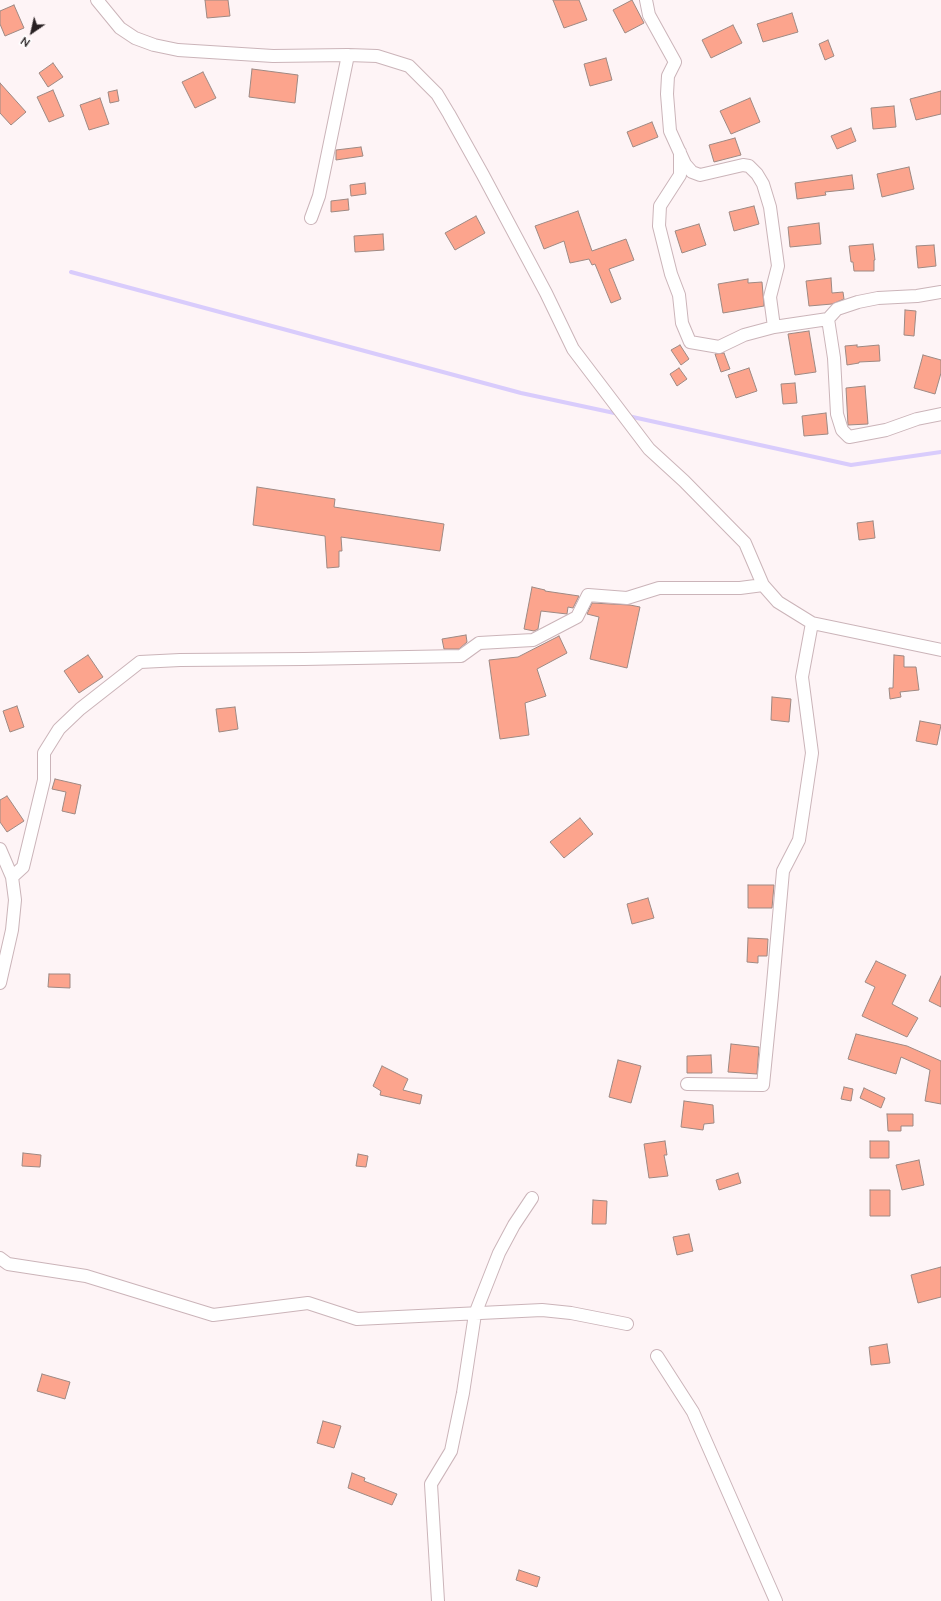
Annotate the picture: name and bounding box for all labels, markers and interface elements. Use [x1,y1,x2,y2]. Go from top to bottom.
north arrow [12,12,52,52]
text: N [18,35,32,50]

